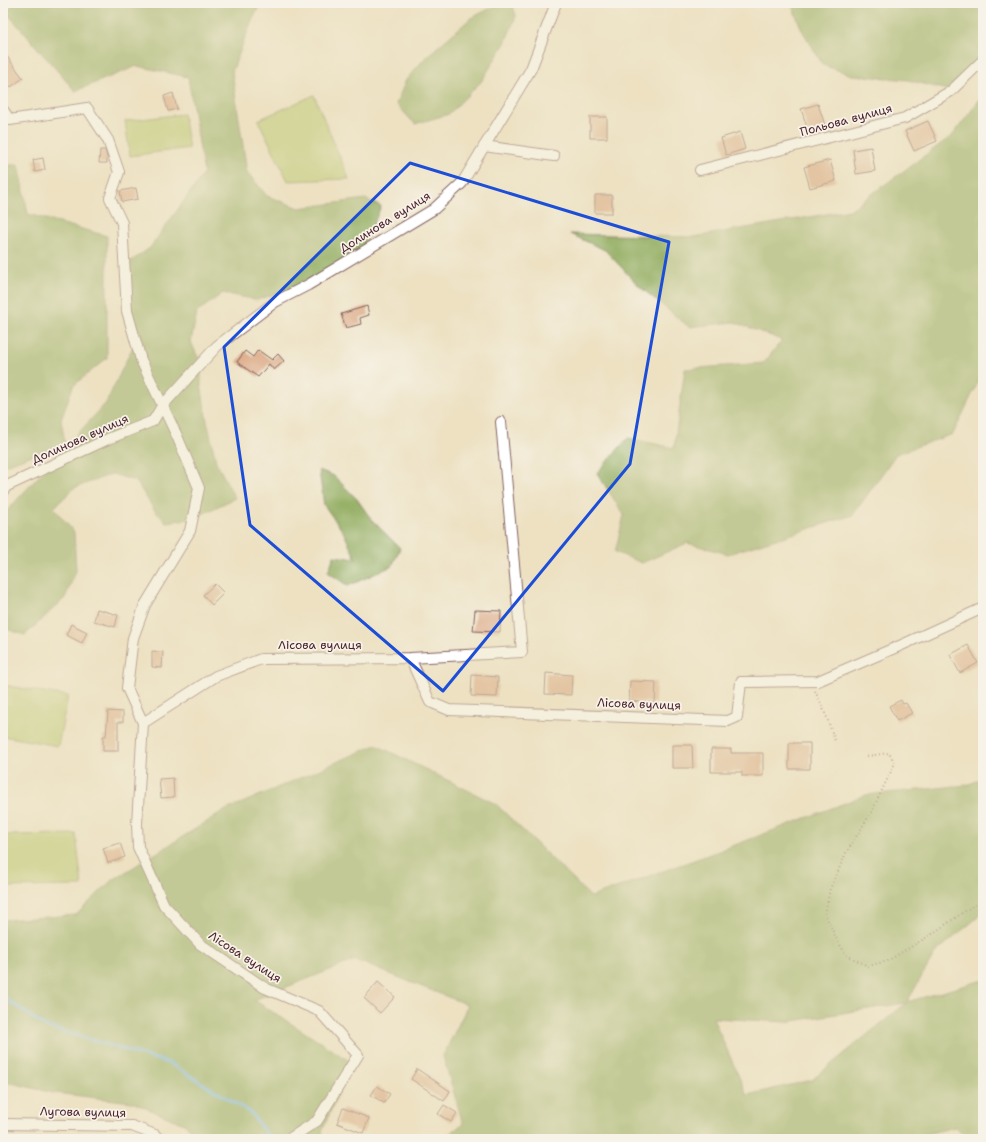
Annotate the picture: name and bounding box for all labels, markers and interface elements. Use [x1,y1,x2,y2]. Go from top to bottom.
street label: Польова вулиця [798,100,894,140]
street label: Долинова вулиця [336,188,434,256]
street label: Долинова вулиця [29,410,131,468]
street label: Лісова вулиця [278,637,362,653]
street label: Лісова вулиця [597,695,681,713]
street label: Лісова вулиця [206,927,284,987]
street label: Лугова вулиця [40,1103,126,1121]

